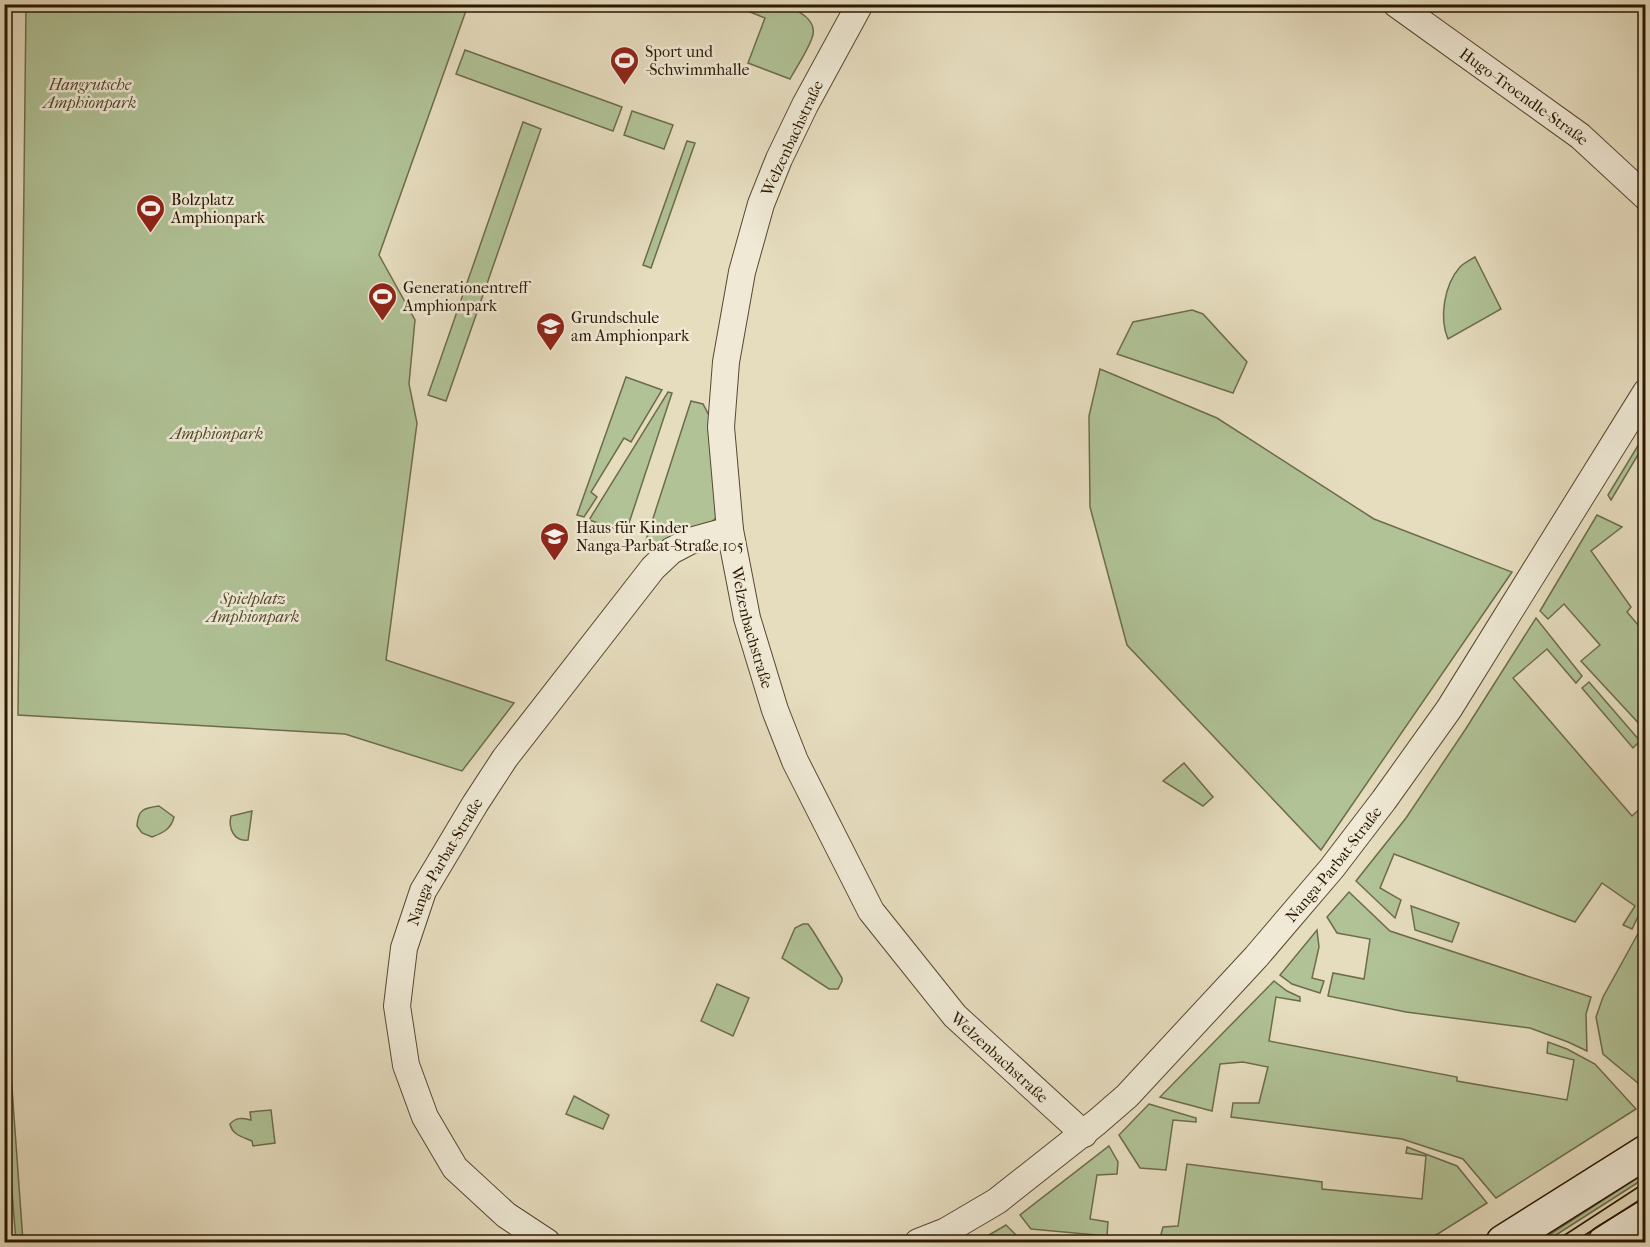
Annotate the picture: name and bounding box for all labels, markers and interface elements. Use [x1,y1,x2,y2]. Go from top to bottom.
place label: Sport und -Schwimmhalle [645,42,749,79]
street label: Hugo-Troendle-Straße [1456,43,1593,149]
sports icon: Sport und -Schwimmhalle [608,44,640,86]
park label: Hangrutsche Amphionpark [41,75,137,112]
street label: Welzenbachstraße [756,77,827,200]
place label: Bolzplatz Amphionpark [170,190,266,227]
sports icon: Bolzplatz Amphionpark [134,192,166,234]
place label: Generationentreff Amphionpark [402,278,532,315]
sports icon: Generationentreff Amphionpark [366,280,398,322]
place label: Grundschule am Amphionpark [571,308,690,345]
school or university icon: Grundschule am Amphionpark [534,310,566,352]
park label: Amphionpark [168,424,264,443]
place label: Haus für Kinder Nanga-Parbat-Straße 105 [576,518,744,555]
school or university icon: Haus für Kinder Nanga-Parbat-Straße 105 [539,520,571,562]
street label: Welzenbachstraße [728,564,777,691]
park label: Spielplatz Amphionpark [204,589,300,626]
street label: Nanga-Parbat-Straße [403,794,486,928]
street label: Nanga-Parbat-Straße [1281,802,1385,926]
street label: Welzenbachstraße [946,1007,1053,1106]

